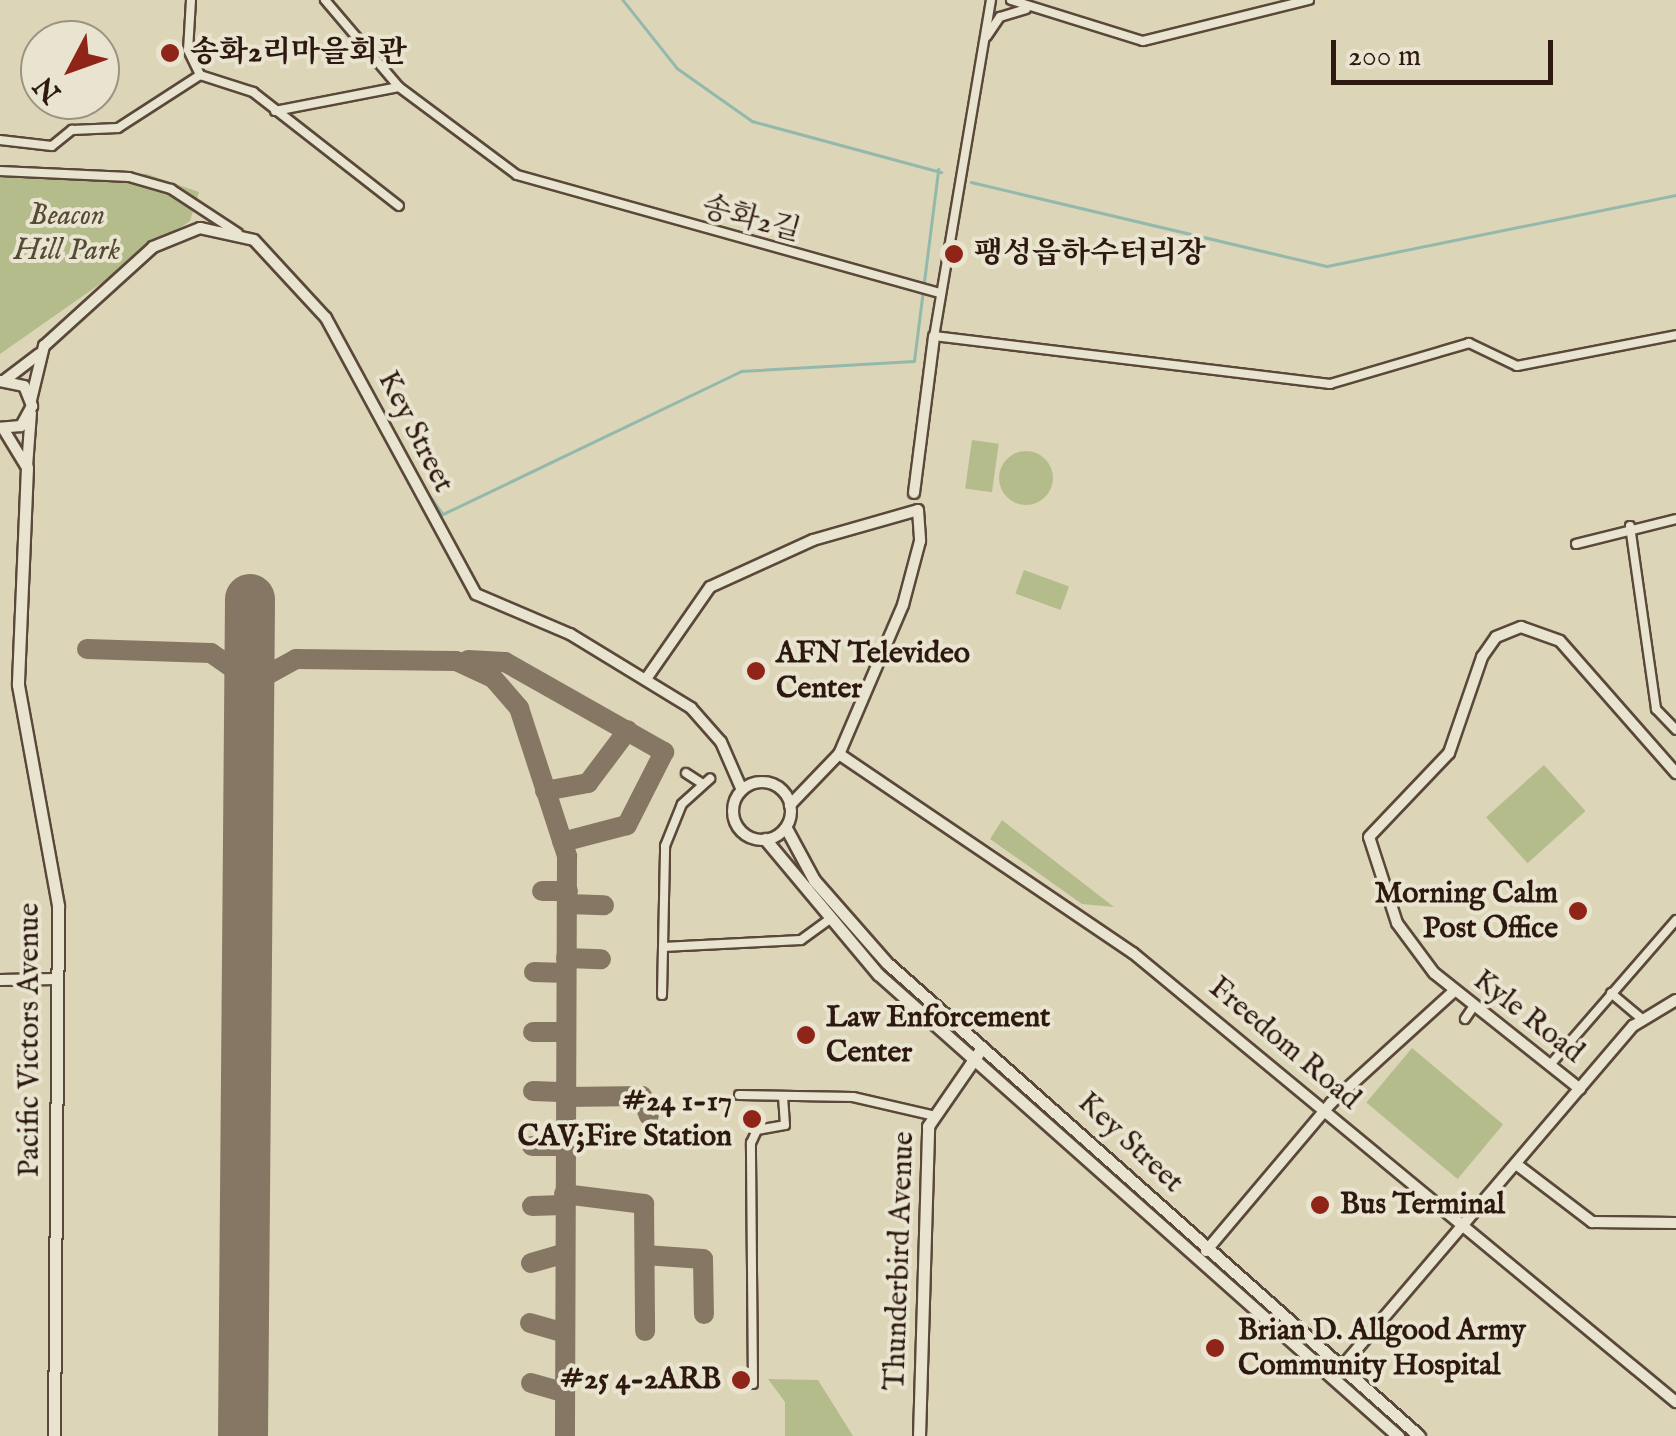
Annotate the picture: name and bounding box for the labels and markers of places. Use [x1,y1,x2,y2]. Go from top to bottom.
place label: 송화2리마을회관 [190,35,407,71]
marker: 송화2리마을회관 [159,42,181,64]
place label: 팽성읍하수터리장 [974,236,1206,272]
marker: 팽성읍하수터리장 [943,243,965,265]
place label: AFN Televideo Center [776,636,970,706]
marker: AFN Televideo Center [745,660,767,682]
place label: Morning Calm Post Office [1374,876,1558,946]
marker: Morning Calm Post Office [1567,900,1589,922]
place label: Law Enforcement Center [826,1000,1050,1070]
marker: Law Enforcement Center [795,1024,817,1046]
place label: #24 1-17 CAV;Fire Station [518,1084,732,1154]
marker: #24 1-17 CAV;Fire Station [741,1108,763,1130]
place label: Bus Terminal [1340,1187,1505,1223]
marker: Bus Terminal [1309,1194,1331,1216]
place label: Brian D. Allgood Army Community Hospital [1238,1313,1526,1384]
marker: Brian D. Allgood Army Community Hospital [1202,1335,1228,1361]
place label: #25 4-2ARB [560,1362,721,1398]
marker: #25 4-2ARB [730,1369,752,1391]

